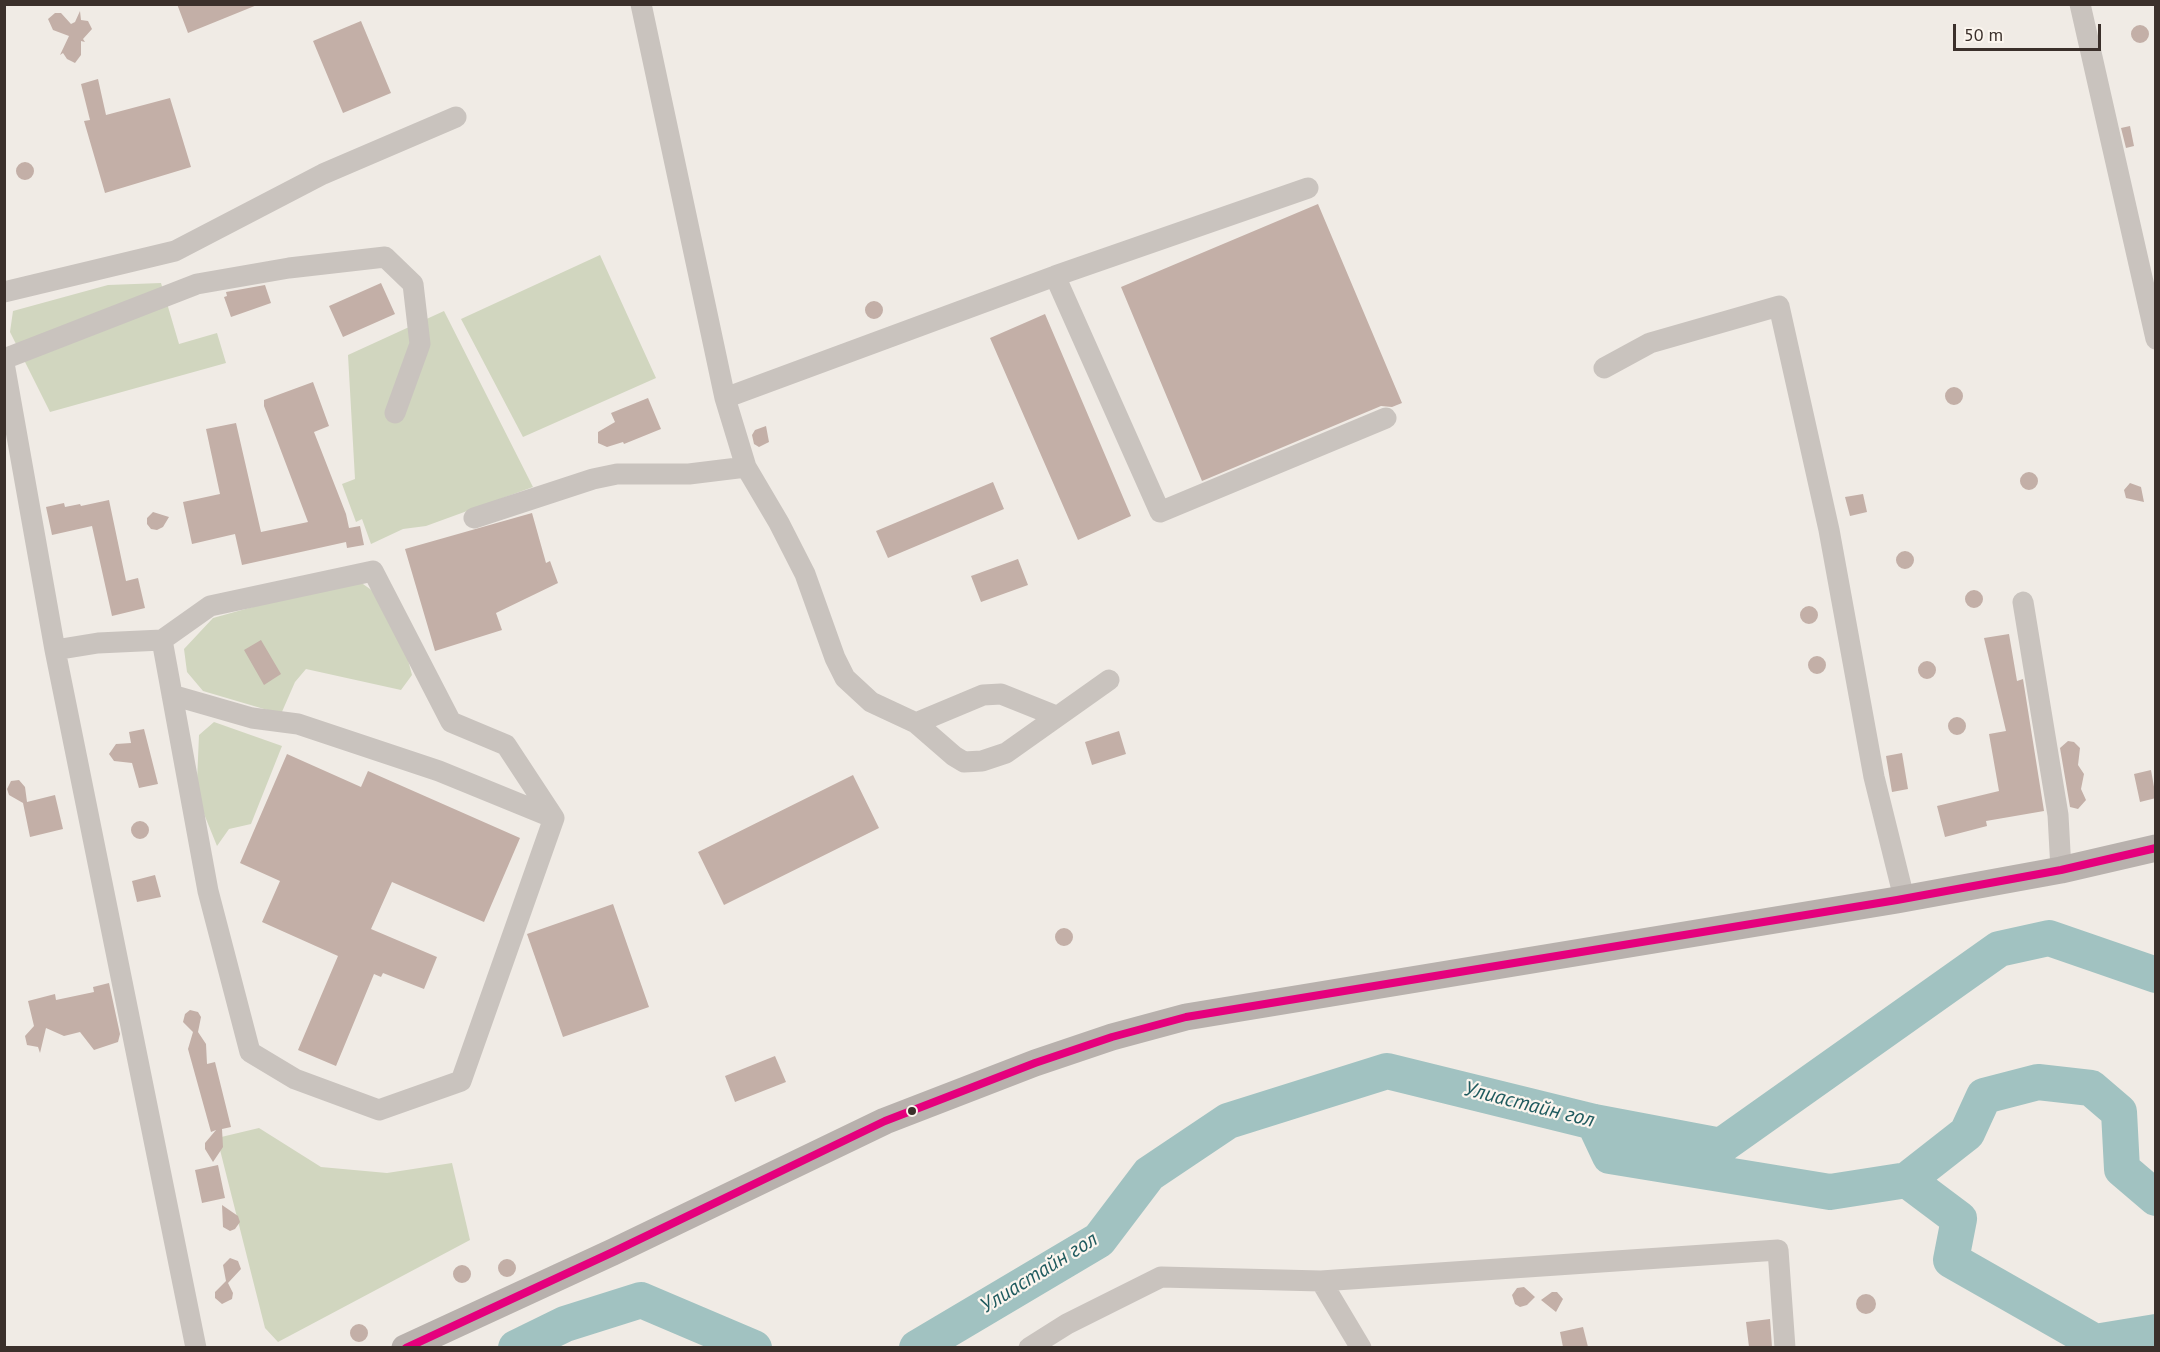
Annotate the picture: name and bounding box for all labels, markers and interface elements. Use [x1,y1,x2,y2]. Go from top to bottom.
scale bar [1956,12,2104,50]
text: 50 m [1964,23,2003,46]
water label: Улиастайн гол [1461,1077,1597,1133]
unlabelled marker [906,1105,918,1117]
water label: Улиастайн гол [976,1227,1102,1319]

